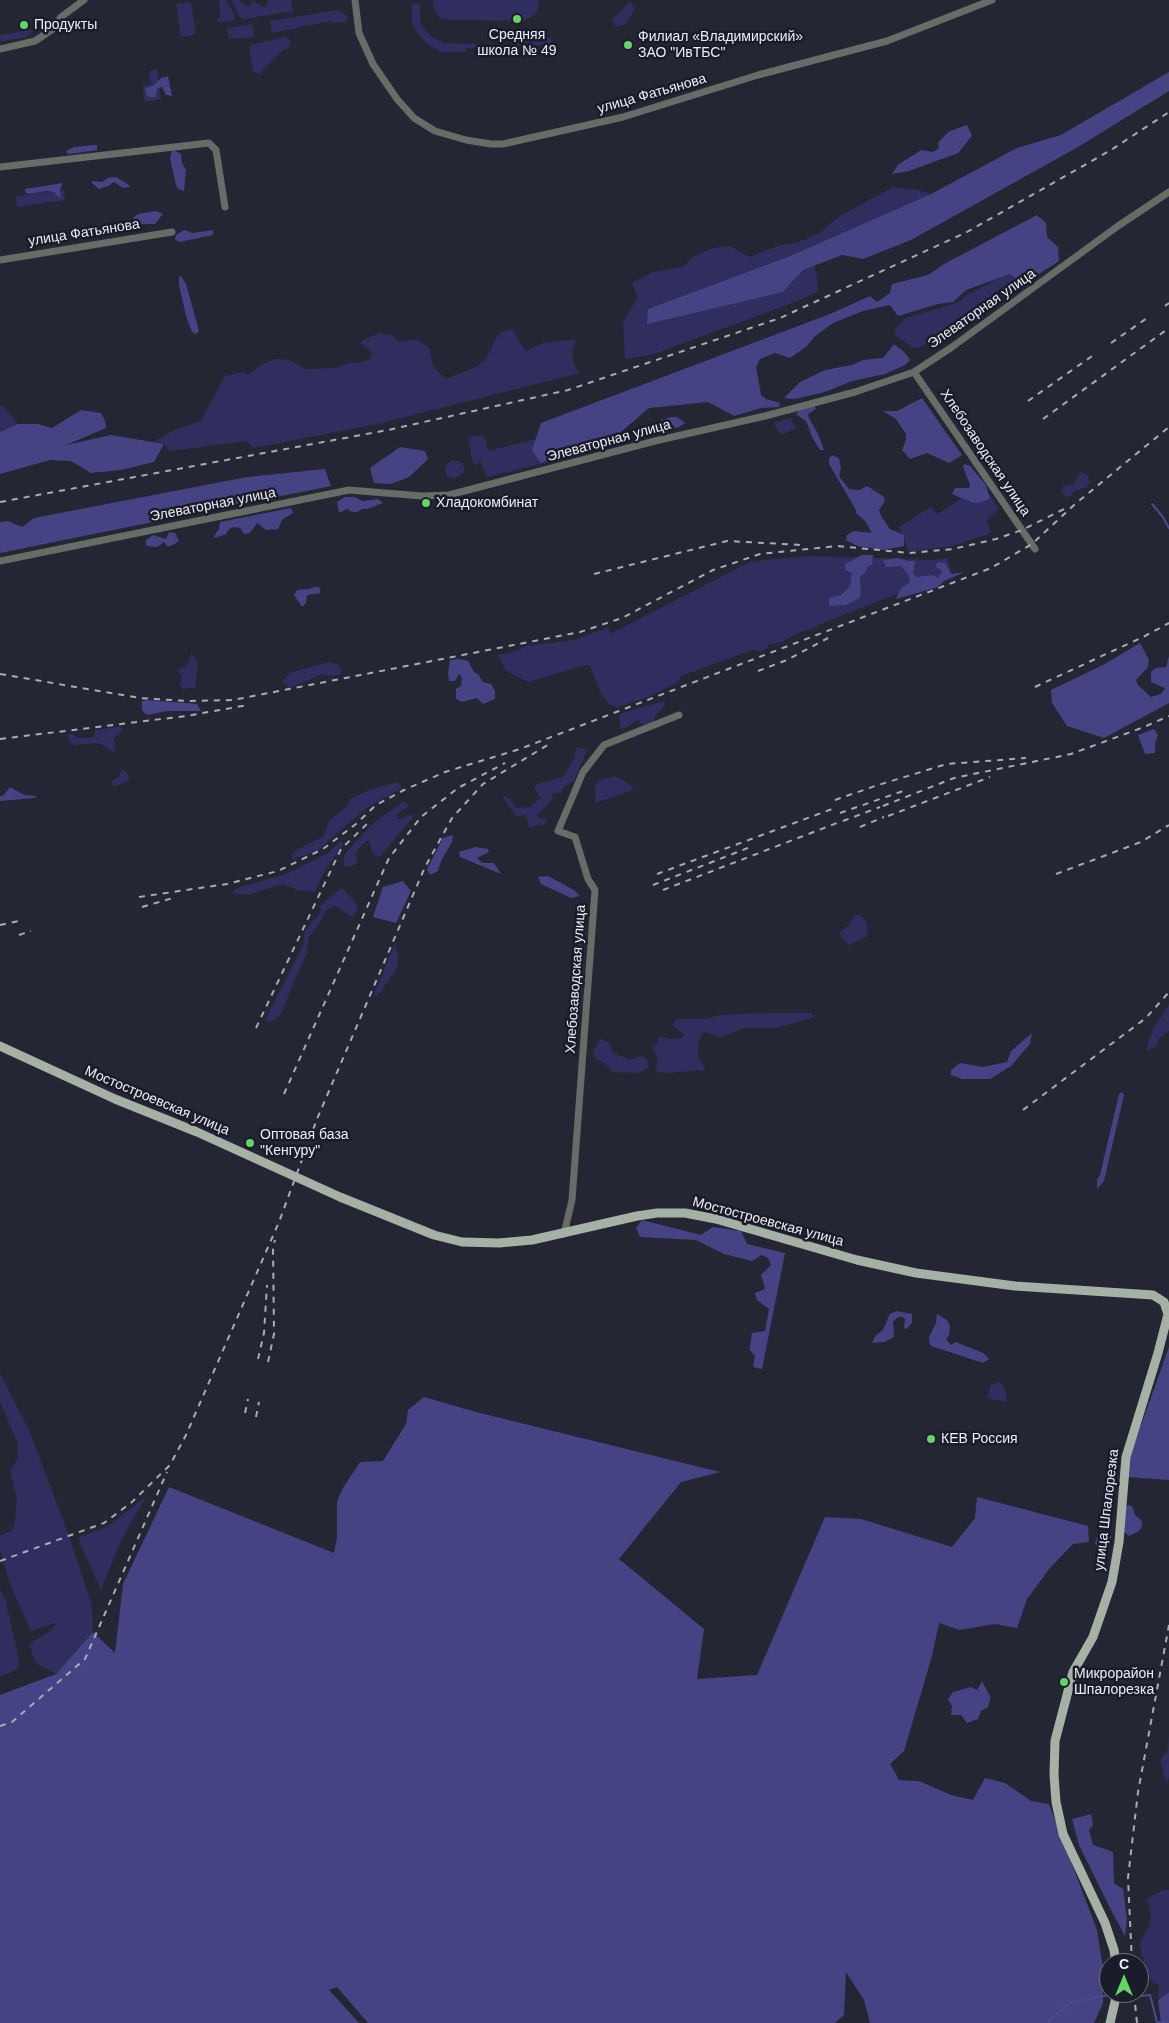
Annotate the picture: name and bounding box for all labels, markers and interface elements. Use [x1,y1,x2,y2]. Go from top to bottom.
marker: Средняя школа № 49 [511,13,523,25]
place label: Продукты [34,17,97,33]
marker: Продукты [18,19,30,31]
place label: Средняя школа № 49 [477,27,557,59]
place label: Филиал «Владимирский» ЗАО "ИвТБС" [638,29,803,62]
marker: Филиал «Владимирский» ЗАО "ИвТБС" [622,39,634,51]
street label: улица Фатьянова [596,70,708,118]
street label: улица Фатьянова [27,216,141,250]
street label: Элеваторная улица [925,266,1039,352]
street label: Хлебозаводская улица [936,387,1034,519]
street label: Элеваторная улица [545,416,673,466]
street label: Элеваторная улица [149,485,277,525]
place label: Хладокомбинат [436,495,538,511]
marker: Хладокомбинат [420,497,432,509]
street label: Хлебозаводская улица [562,904,590,1054]
street label: Мостостроевская улица [82,1063,232,1139]
place label: Оптовая база "Кенгуру" [260,1127,349,1160]
marker: Оптовая база "Кенгуру" [244,1137,256,1149]
street label: Мостостроевская улица [691,1194,845,1250]
place label: КЕВ Россия [941,1431,1018,1447]
marker: КЕВ Россия [925,1433,937,1445]
street label: улица Шпалорезка [1091,1448,1123,1572]
place label: Микрорайон Шпалорезка [1074,1666,1154,1698]
marker: Микрорайон Шпалорезка [1058,1676,1070,1688]
north arrow [1099,1953,1149,2003]
text: С [1119,1956,1129,1972]

